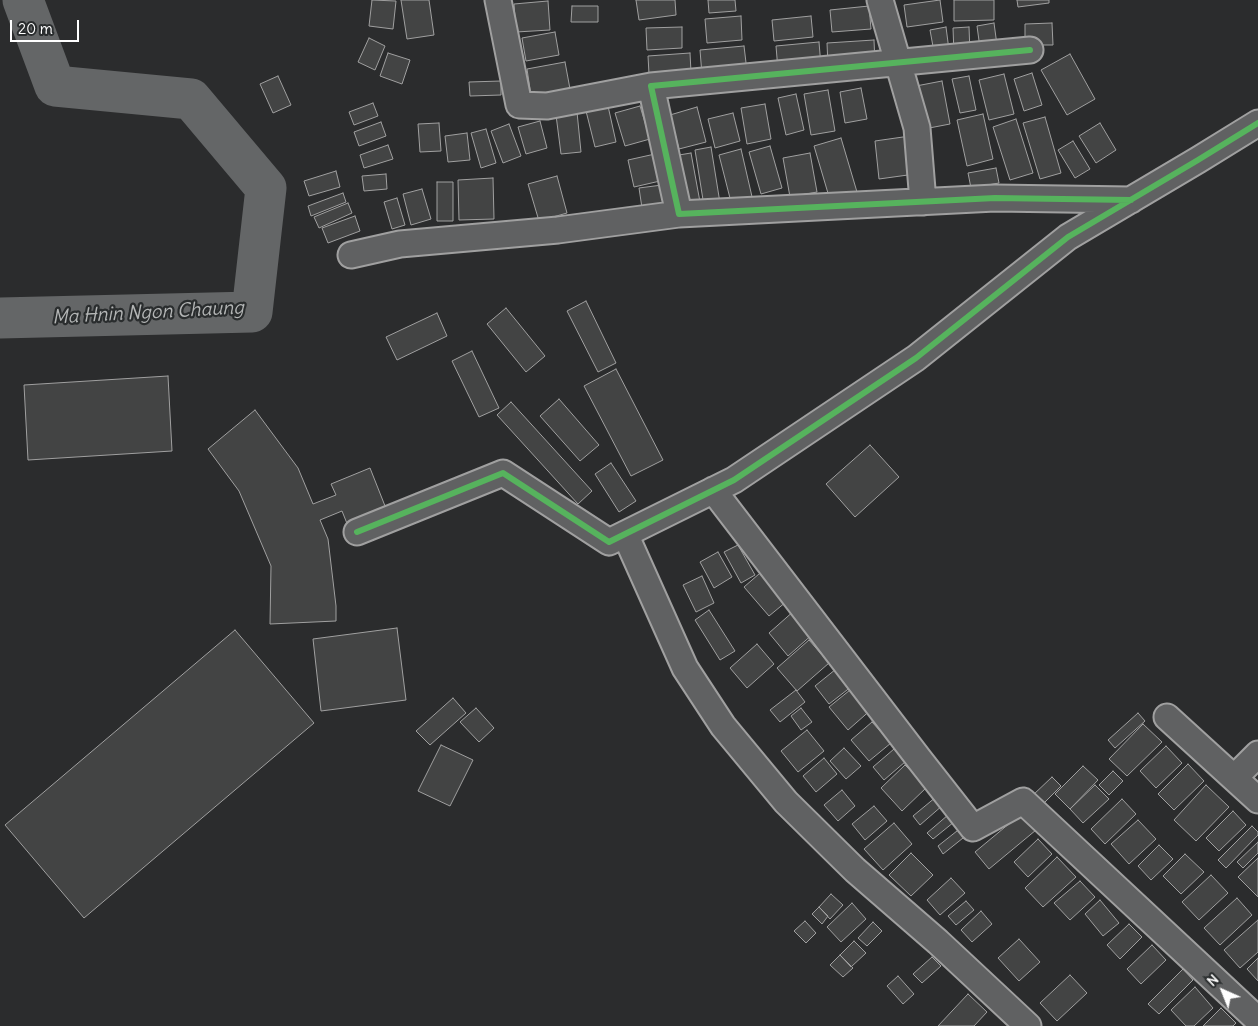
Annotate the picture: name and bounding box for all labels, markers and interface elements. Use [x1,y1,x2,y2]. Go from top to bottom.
scale bar [12,10,81,42]
text: 20 m [18,19,53,38]
water label: Ma Hnin Ngon Chaung [52,297,244,329]
north arrow [1198,966,1248,1016]
text: N [1203,970,1222,990]

